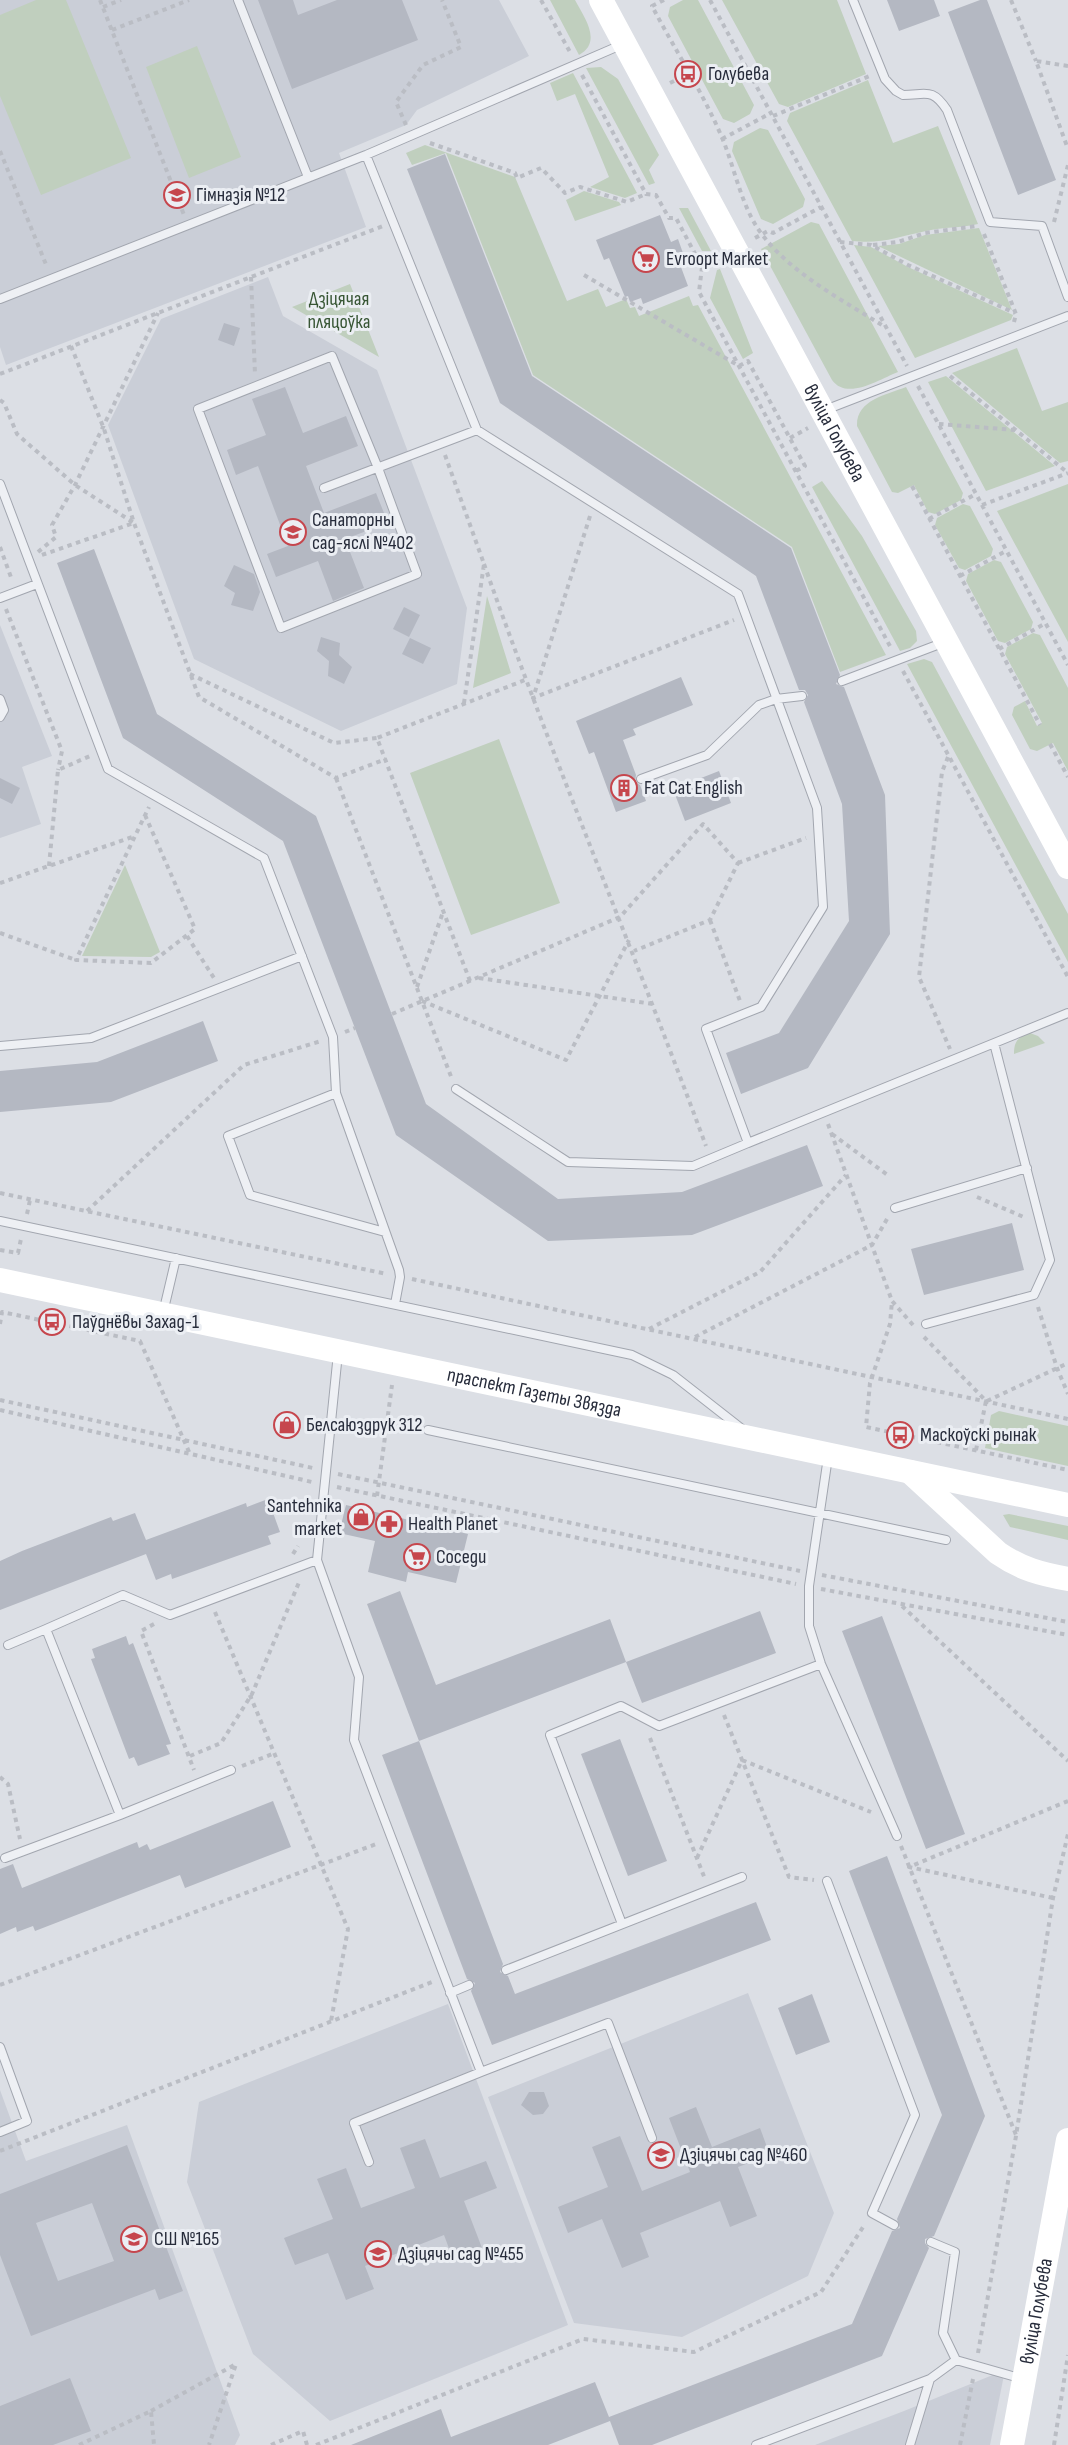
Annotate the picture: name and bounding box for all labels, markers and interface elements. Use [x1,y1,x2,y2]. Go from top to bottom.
bus stop icon: Голубева [673,59,703,89]
place label: Голубева [708,62,769,86]
school or university icon: Гімназія №12 [162,180,192,210]
place label: Гімназія №12 [196,183,285,207]
supermarket icon: Evroopt Market [631,244,661,274]
place label: Evroopt Market [666,247,768,271]
park label: Дзіцячая пляцоўка [308,287,370,334]
street label: вуліца Голубева [798,380,870,486]
place label: Санаторны сад-яслі №402 [312,508,413,555]
school or university icon: Санаторны сад-яслі №402 [278,517,308,547]
building icon: Fat Cat English [609,773,639,803]
place label: Fat Cat English [644,776,743,800]
bus stop icon: Паўднёвы Захад-1 [37,1307,67,1337]
place label: Паўднёвы Захад-1 [72,1310,199,1334]
street label: праспект Газеты Звязда [445,1363,623,1423]
shop icon: Белсаюздрук 312 [272,1410,302,1440]
place label: Белсаюздрук 312 [306,1413,422,1437]
bus stop icon: Маскоўскі рынак [885,1420,915,1450]
place label: Маскоўскі рынак [920,1423,1037,1447]
place label: Santehnika market [267,1494,342,1541]
shop icon: Santehnika market [346,1502,376,1532]
pharmacy icon: Health Planet [374,1509,404,1539]
place label: Health Planet [408,1512,498,1536]
supermarket icon: Соседи [402,1542,432,1572]
place label: Соседи [436,1545,486,1569]
school or university icon: Дзіцячы сад №460 [646,2140,676,2170]
place label: Дзіцячы сад №460 [680,2143,807,2167]
school or university icon: СШ №165 [119,2224,149,2254]
place label: СШ №165 [154,2227,219,2251]
school or university icon: Дзіцячы сад №455 [363,2239,393,2269]
place label: Дзіцячы сад №455 [398,2242,524,2266]
street label: вуліца Голубева [1015,2256,1058,2366]

